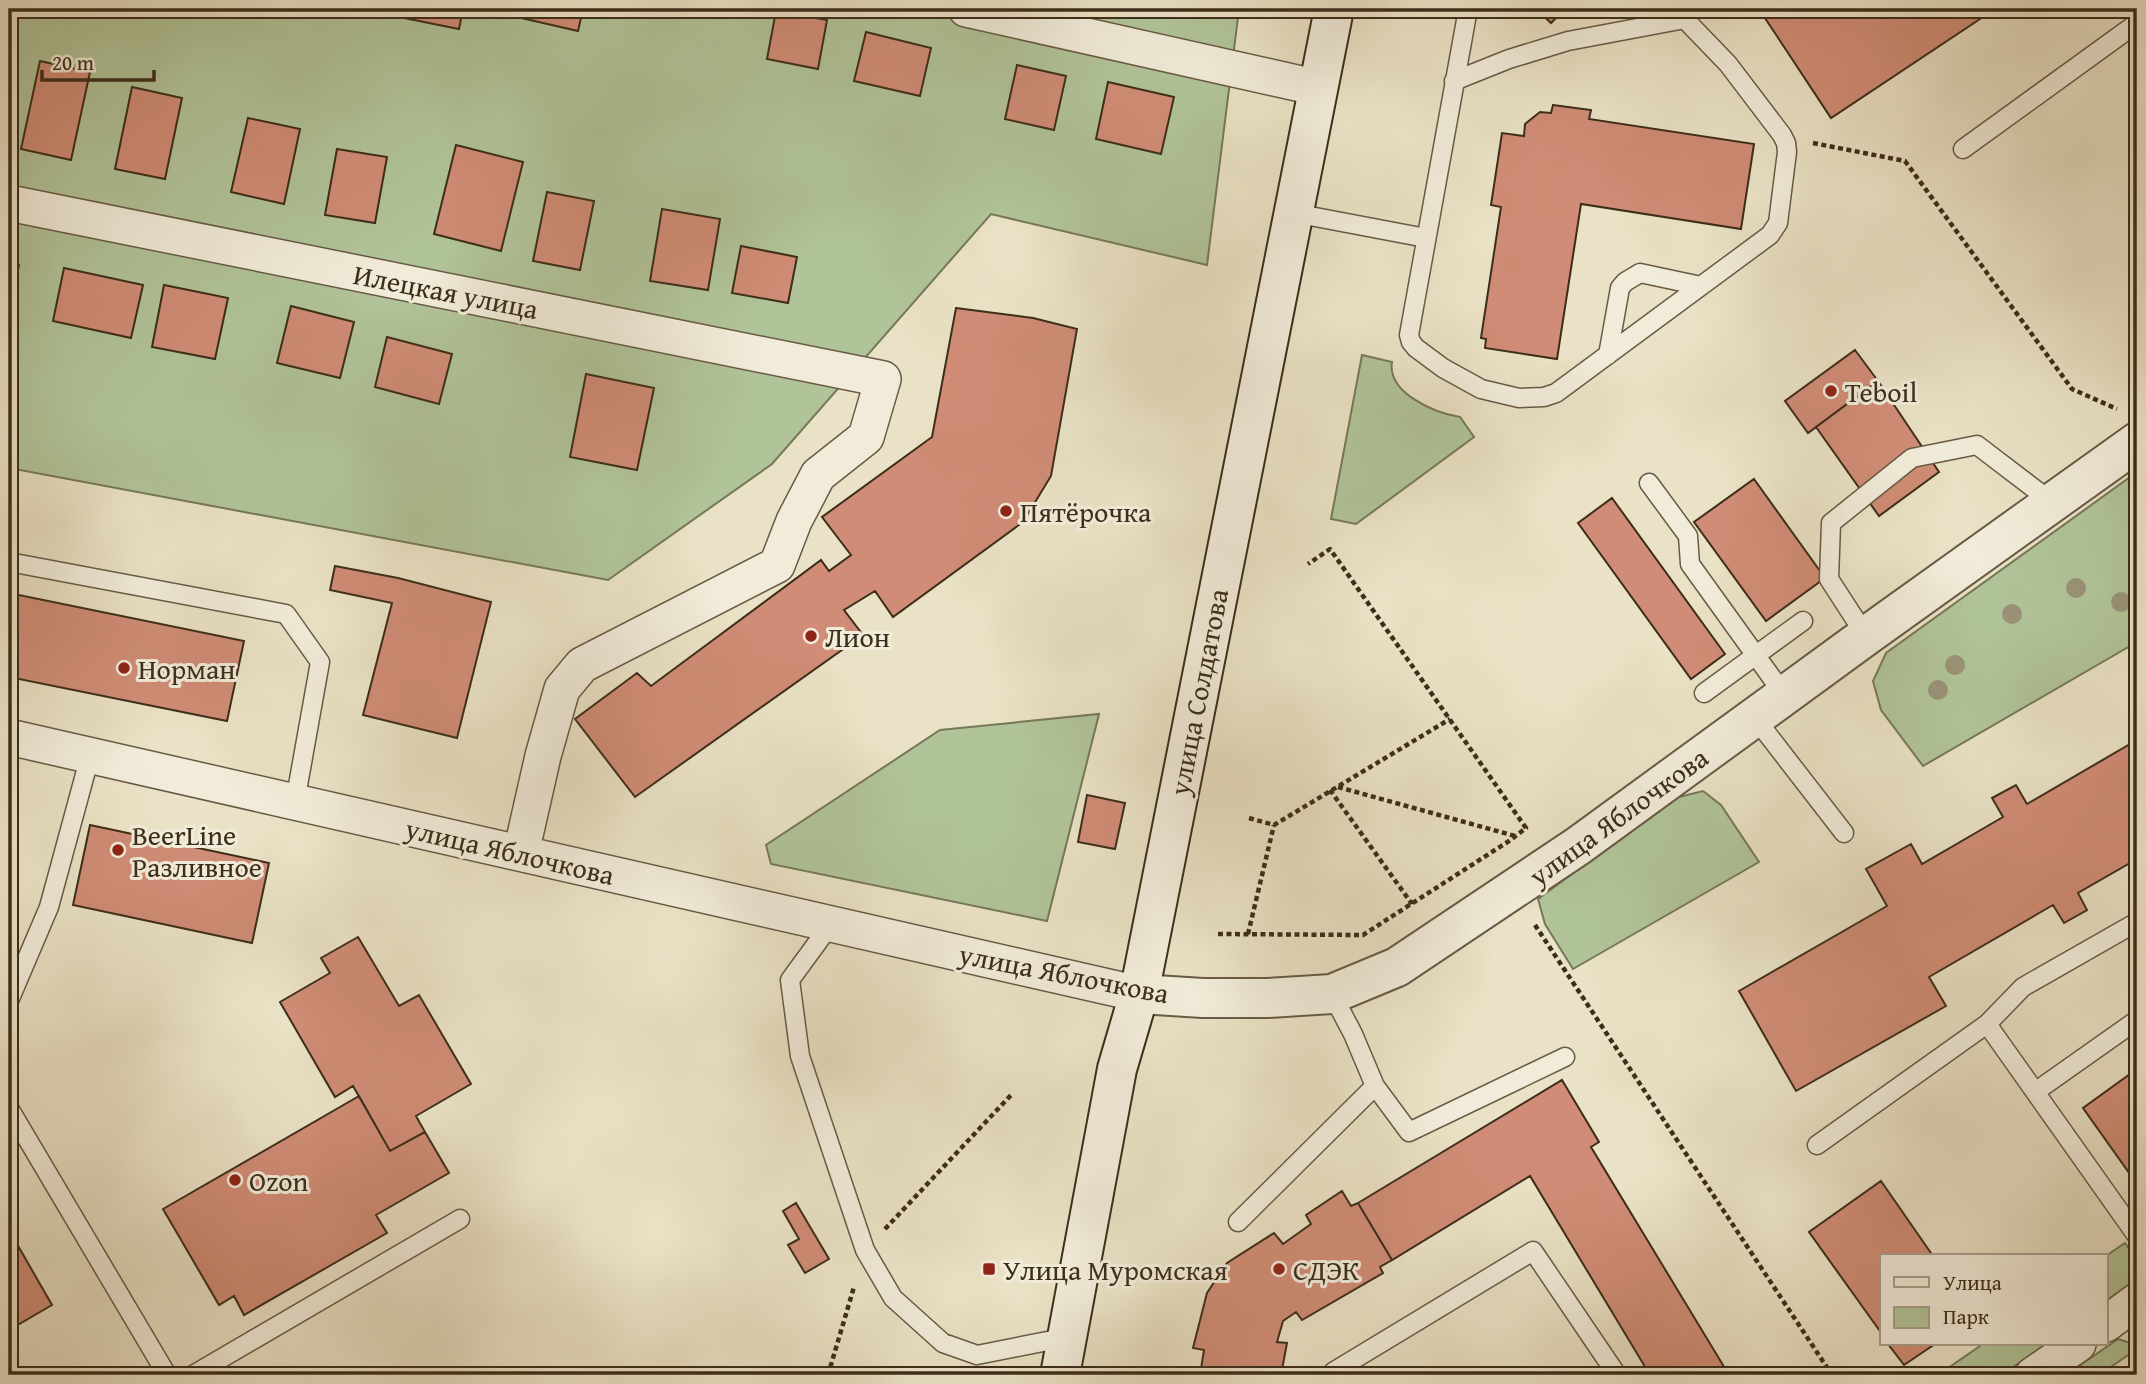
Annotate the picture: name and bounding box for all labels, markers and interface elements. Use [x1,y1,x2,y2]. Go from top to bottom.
scale bar [42,38,154,82]
text: 20 m [52,47,94,78]
street label: Илецкая улица [350,253,542,329]
place label: Teboil [1845,371,1917,412]
marker: Teboil [1823,383,1839,399]
place label: Пятёрочка [1020,491,1152,532]
marker: Пятёрочка [998,503,1014,519]
street label: улица Солдатова [1158,584,1238,800]
place label: Лион [825,616,890,657]
marker: Лион [803,628,819,644]
place label: Норман [138,648,236,689]
marker: Норман [116,660,132,676]
street label: улица Яблочкова [1519,736,1717,896]
street label: улица Яблочкова [401,807,619,895]
place label: BeerLine Разливное [132,814,262,887]
marker: BeerLine Разливное [110,842,126,858]
street label: улица Яблочкова [954,932,1173,1014]
place label: Ozon [249,1160,309,1201]
marker: Ozon [227,1172,243,1188]
place label: Улица Муромская [1003,1249,1228,1290]
place label: СДЭК [1293,1249,1359,1290]
legend [1880,1254,2108,1346]
marker: Улица Муромская [981,1261,997,1277]
marker: СДЭК [1271,1261,1287,1277]
text: Улица [1943,1267,2002,1298]
text: Парк [1943,1301,1989,1332]

